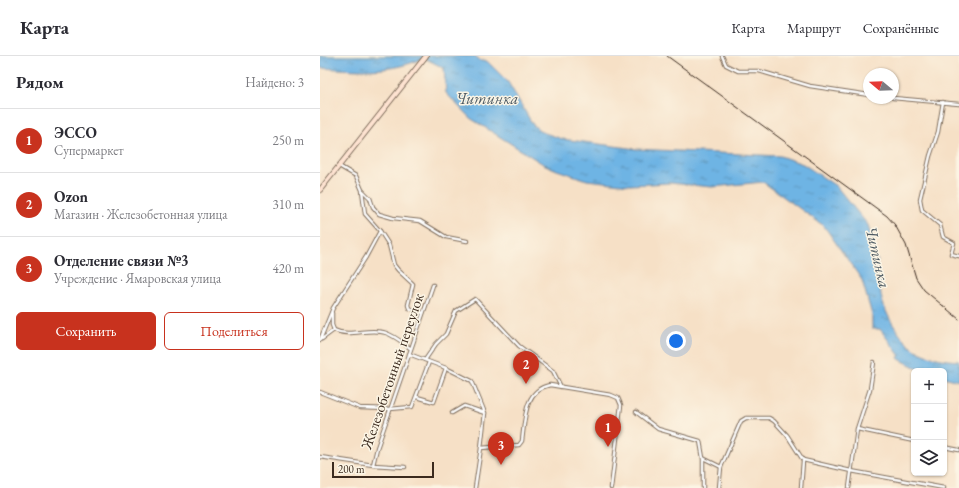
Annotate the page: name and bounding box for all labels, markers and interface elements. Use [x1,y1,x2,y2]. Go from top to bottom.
text: Карта [20,15,69,40]
text: Карта [732,19,765,37]
text: Маршрут [787,19,841,37]
text: Сохранённые [863,19,939,37]
north arrow [863,68,899,104]
text: Рядом [16,71,64,93]
text: Найдено: 3 [245,74,304,91]
water label: Читинка [456,88,518,109]
text: ЭССО [54,123,97,142]
text: 1 [26,132,32,149]
text: 250 m [273,132,304,149]
text: Супермаркет [54,142,124,159]
text: Ozon [54,187,88,206]
text: 2 [26,196,32,213]
text: 310 m [273,196,304,213]
text: Магазин · Железобетонная улица [54,206,228,223]
water label: Читинка [861,224,895,290]
text: Отделение связи №3 [54,251,189,270]
text: 3 [26,260,32,277]
text: 420 m [273,260,304,277]
text: Учреждение · Ямаровская улица [54,270,221,287]
street label: Железобетонный переулок [356,290,428,452]
button: Сохранить [16,312,156,350]
button: Поделиться [164,312,304,350]
your location [666,331,686,351]
pin: 2 [513,351,539,384]
map controls [911,368,947,476]
button: + [911,368,947,404]
button: − [911,404,947,440]
pin: 1 [595,414,621,447]
pin: 3 [488,432,514,465]
button: layers [911,440,947,476]
scale bar [332,460,434,479]
text: 200 m [338,462,365,476]

